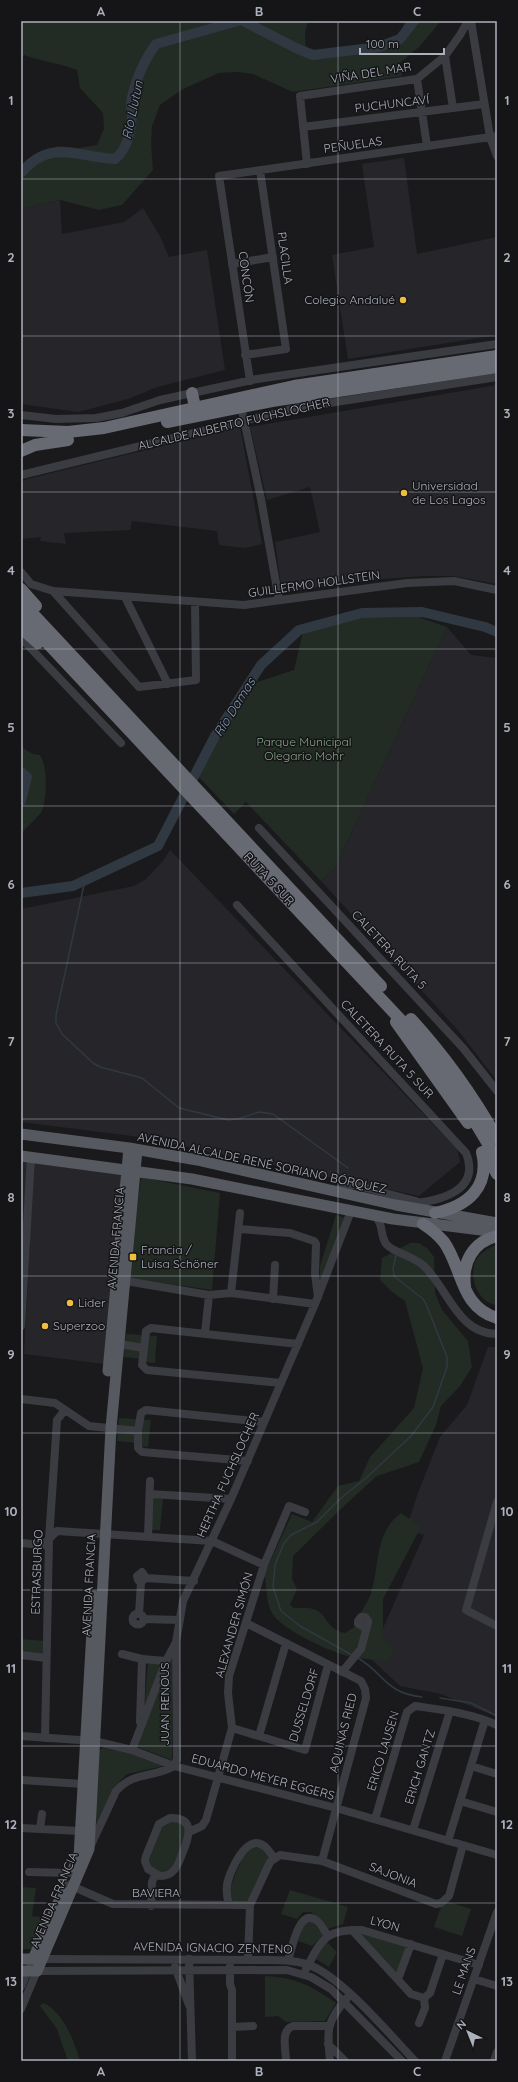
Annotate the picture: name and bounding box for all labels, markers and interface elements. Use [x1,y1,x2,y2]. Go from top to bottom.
text: A [97,3,106,19]
text: B [255,3,263,19]
text: C [413,3,421,19]
scale bar [360,30,444,56]
text: 100 m [366,36,399,51]
street label: VIÑA DEL MAR [329,59,412,86]
water label: Río Llutun [118,79,146,141]
street label: PUCHUNCAVÍ [354,91,431,116]
text: 1 [8,92,14,108]
text: 1 [504,92,510,108]
street label: PEÑUELAS [323,133,383,156]
street label: PLACILLA [274,231,297,285]
text: 2 [7,249,15,265]
text: 2 [503,249,511,265]
street label: CONCÓN [235,250,258,303]
place label: Colegio Andalué [304,292,395,307]
marker: Colegio Andalué [398,295,408,305]
street label: ALCALDE ALBERTO FUCHSLOCHER [137,394,331,453]
text: 3 [8,405,15,421]
text: 3 [504,405,511,421]
place label: Universidad de Los Lagos [412,478,486,507]
marker: Universidad de Los Lagos [399,488,409,498]
text: 4 [7,562,15,578]
text: 4 [503,562,511,578]
street label: GUILLERMO HOLLSTEIN [247,567,381,600]
water label: Río Damas [210,674,259,739]
text: 5 [7,719,15,735]
text: 5 [503,719,511,735]
park label: Parque Municipal Olegario Mohr [256,734,352,763]
street label: RUTA 5 SUR [241,849,298,908]
text: 6 [7,876,15,892]
text: 6 [503,876,511,892]
street label: CALETERA RUTA 5 [349,907,430,992]
street label: CALETERA RUTA 5 SUR [338,996,437,1101]
text: 7 [7,1033,15,1049]
text: 7 [503,1033,511,1049]
street label: AVENIDA ALCALDE RENÉ SORIANO BÓRQUEZ [136,1129,388,1196]
street label: AVENIDA FRANCIA [104,1186,127,1290]
text: 8 [7,1189,15,1205]
text: 8 [503,1189,511,1205]
place label: Francia / Luisa Schöner [141,1242,219,1271]
marker: Francia / Luisa Schöner [128,1252,138,1262]
place label: Lider [78,1295,106,1310]
marker: Lider [65,1298,75,1308]
place label: Superzoo [53,1318,105,1333]
marker: Superzoo [40,1321,50,1331]
text: 9 [7,1346,15,1362]
text: 9 [503,1346,511,1362]
street label: HERTHA FUCHSLOCHER [193,1410,262,1540]
text: 10 [4,1503,18,1519]
text: 10 [500,1503,514,1519]
street label: ESTRASBURGO [28,1529,45,1615]
street label: AVENIDA FRANCIA [78,1533,99,1637]
street label: ALEXANDER SIMÓN [211,1570,256,1679]
text: 11 [6,1660,16,1676]
text: 11 [502,1660,512,1676]
street label: JUAN RENOUS [157,1662,172,1746]
street label: DUSSELDORF [285,1666,322,1744]
street label: AQUINAS RIED [325,1691,360,1774]
street label: ERICO LAUSEN [363,1709,402,1793]
street label: ERICH GANTZ [401,1727,438,1806]
street label: EDUARDO MEYER EGGERS [190,1750,337,1803]
text: 12 [5,1816,17,1832]
text: 12 [501,1816,513,1832]
street label: AVENIDA FRANCIA [27,1849,81,1950]
street label: SAJONIA [367,1859,419,1891]
street label: BAVIERA [132,1885,180,1900]
street label: LYON [369,1912,402,1935]
street label: AVENIDA IGNACIO ZENTENO [133,1939,293,1956]
street label: LE MANS [448,1945,479,1997]
text: 13 [5,1973,17,1989]
text: 13 [501,1973,513,1989]
north arrow [448,2012,488,2052]
text: N [453,2017,469,2033]
text: A [97,2063,106,2079]
text: B [255,2063,263,2079]
text: C [413,2063,421,2079]

